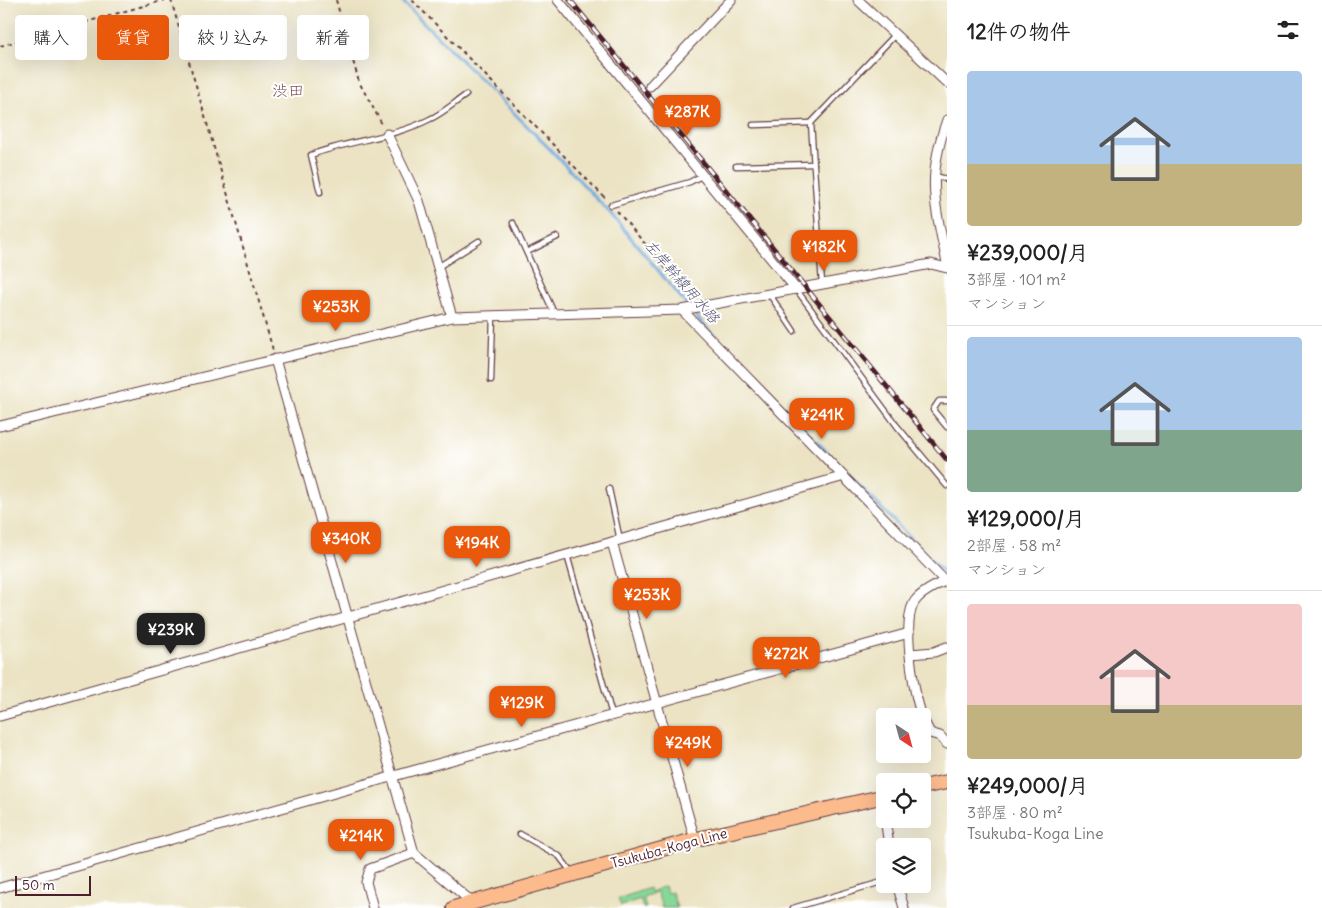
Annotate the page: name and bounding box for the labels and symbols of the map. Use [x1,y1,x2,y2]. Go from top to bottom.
district label: 渋田 [272,80,304,100]
pin: ¥287K [652,94,722,137]
pin: ¥182K [789,230,859,272]
water label: 左岸幹線用水路 [640,235,724,328]
pin: ¥253K [301,290,371,332]
pin: ¥241K [787,398,857,440]
pin: ¥340K [311,522,381,564]
pin: ¥194K [442,526,512,568]
pin: ¥253K [612,578,682,620]
pin: ¥239K [136,612,206,655]
pin: ¥272K [751,636,821,679]
pin: ¥129K [487,686,557,728]
north arrow [876,708,931,762]
pin: ¥249K [653,726,723,768]
pin: ¥214K [326,818,396,861]
street label: Tsukuba-Koga Line [609,824,729,872]
scale bar [15,873,91,896]

